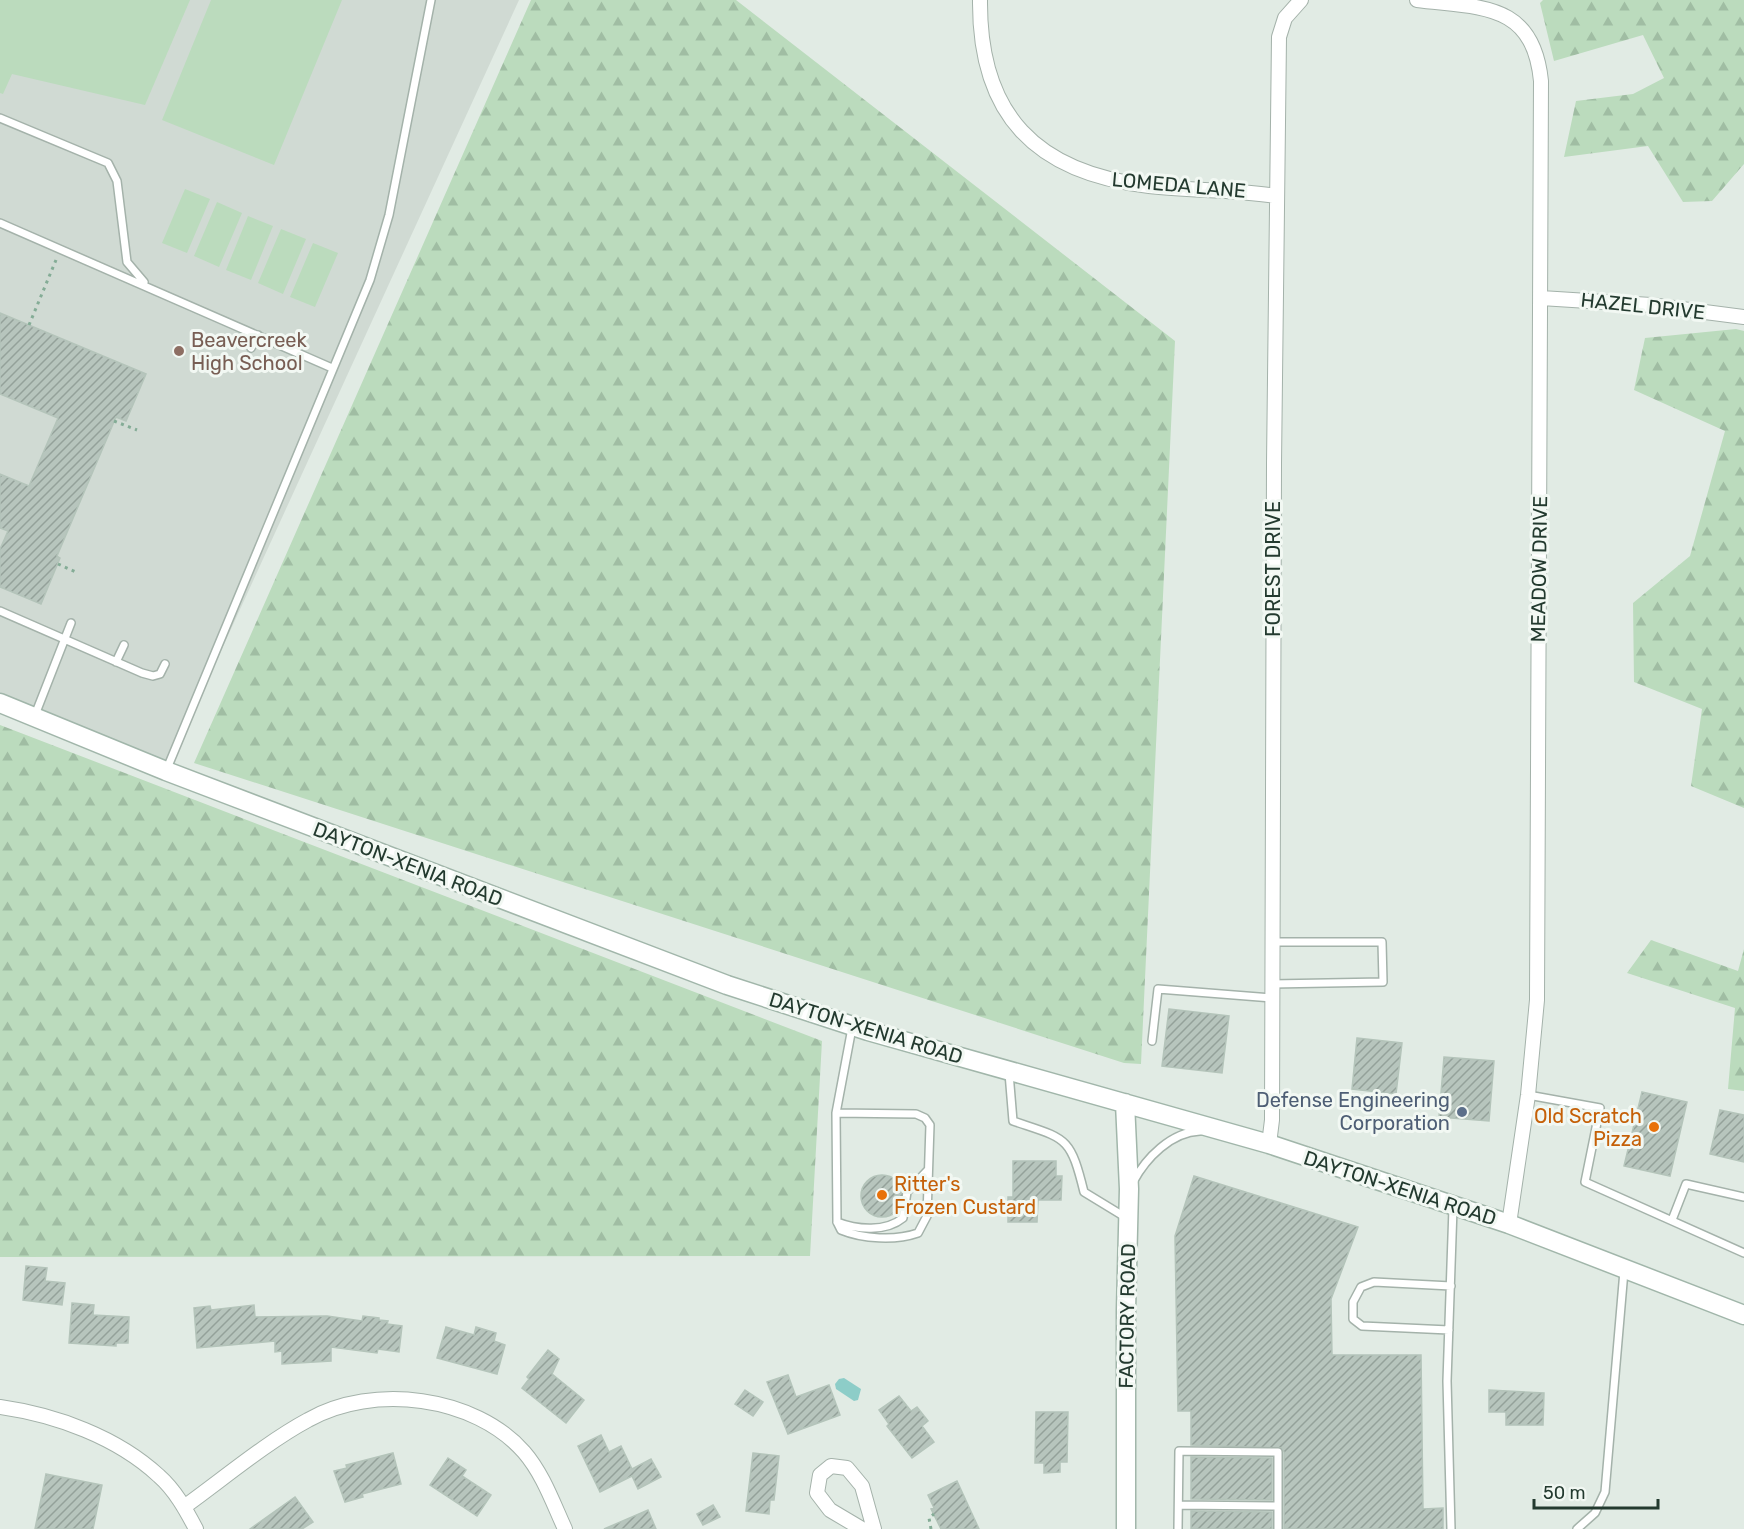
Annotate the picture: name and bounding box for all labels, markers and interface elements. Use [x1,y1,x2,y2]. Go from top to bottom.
street label: LOMEDA LANE [1111,167,1247,203]
street label: HAZEL DRIVE [1580,288,1706,324]
place label: Beavercreek High School [191,328,308,375]
marker: Beavercreek High School [172,344,186,358]
street label: MEADOW DRIVE [1526,495,1552,643]
street label: FOREST DRIVE [1261,501,1285,637]
street label: DAYTON-XENIA ROAD [310,817,506,911]
street label: DAYTON-XENIA ROAD [766,987,966,1069]
place label: Defense Engineering Corporation [1256,1088,1450,1135]
place label: Old Scratch Pizza [1534,1104,1642,1151]
marker: Defense Engineering Corporation [1455,1105,1469,1119]
marker: Old Scratch Pizza [1647,1120,1661,1134]
street label: DAYTON-XENIA ROAD [1301,1146,1499,1230]
place label: Ritter's Frozen Custard [894,1172,1036,1219]
marker: Ritter's Frozen Custard [875,1188,889,1202]
street label: FACTORY ROAD [1114,1243,1140,1389]
scale bar [1534,1472,1658,1510]
text: 50 m [1543,1482,1586,1504]

